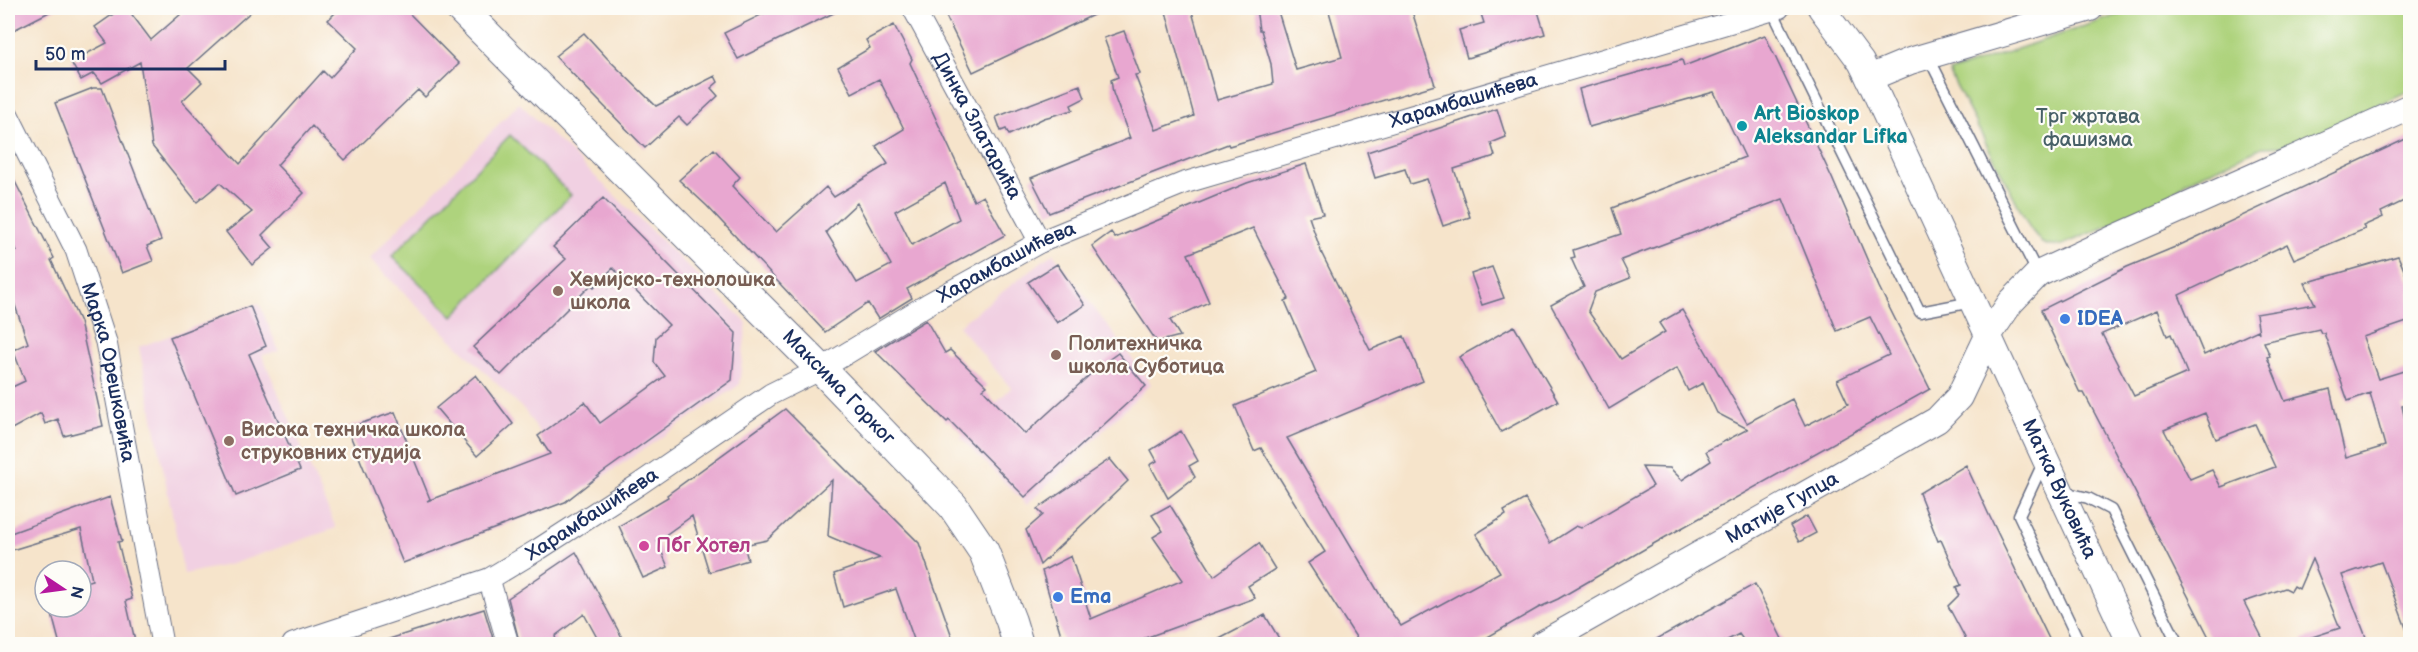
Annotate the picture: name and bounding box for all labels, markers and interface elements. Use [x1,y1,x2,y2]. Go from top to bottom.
scale bar [36,33,225,71]
text: 50 m [45,44,86,65]
street label: Динка Златарића [927,48,1027,204]
street label: Харамбашићева [1387,68,1541,134]
place label: Art Bioskop Aleksandar Lifka [1753,102,1908,149]
park label: Трг жртава фашизма [2036,105,2140,152]
marker: Art Bioskop Aleksandar Lifka [1735,119,1749,133]
street label: Харамбашићева [933,217,1079,308]
place label: Хемијско-технолошка школа [569,268,775,315]
street label: Марка Орешковића [75,279,140,464]
marker: Хемијско-технолошка школа [551,284,565,298]
place label: IDEA [2077,307,2124,331]
marker: IDEA [2058,312,2072,326]
street label: Максима Горког [777,325,900,450]
place label: Политехничка школа Суботица [1068,332,1224,379]
marker: Политехничка школа Суботица [1049,348,1063,362]
street label: Матка Вуковића [2017,415,2102,563]
place label: Висока техничка школа струковних студија [241,418,465,465]
marker: Висока техничка школа струковних студија [222,434,236,448]
street label: Харамбашићева [521,463,663,566]
street label: Матије Гупца [1721,466,1843,549]
place label: Пбг Хотел [656,534,751,558]
marker: Пбг Хотел [637,539,651,553]
north arrow [33,559,93,619]
text: N [66,584,87,600]
place label: Ema [1070,585,1112,609]
marker: Ema [1051,590,1065,604]

